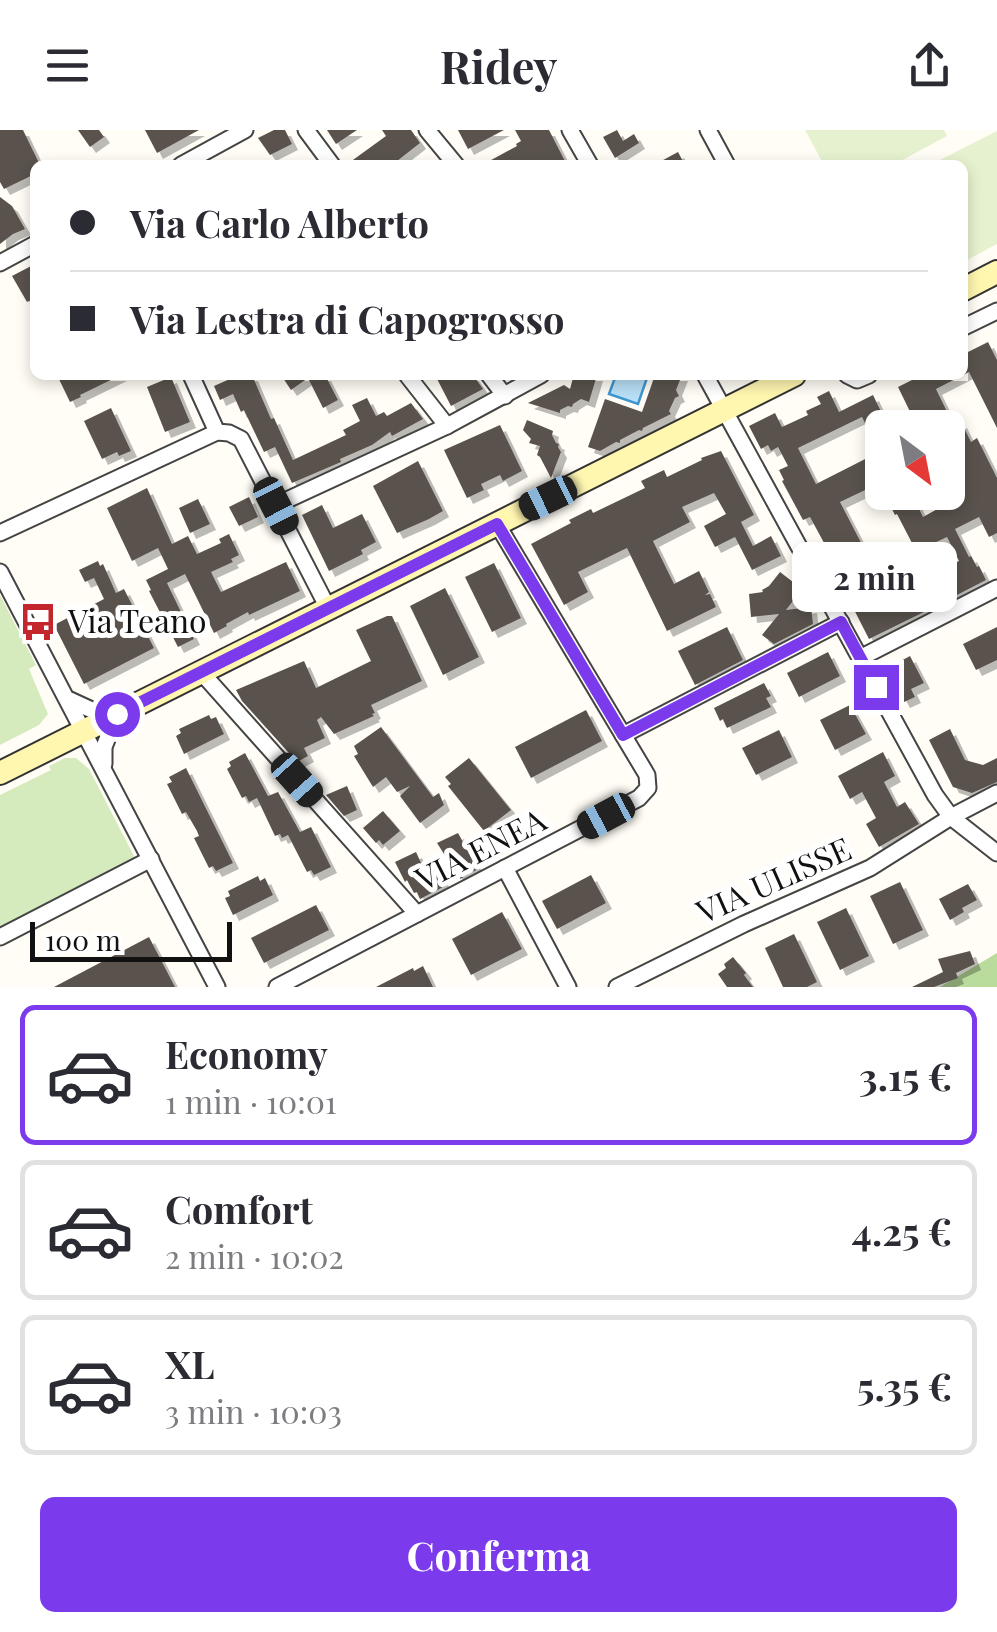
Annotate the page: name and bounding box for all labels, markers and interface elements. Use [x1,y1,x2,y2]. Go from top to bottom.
text: Ridey [440,35,557,95]
icon: menu [40,38,95,93]
icon: share [902,38,957,93]
text: Via Carlo Alberto [130,197,429,248]
text: Via Lestra di Capogrosso [130,293,565,344]
north arrow [865,410,965,510]
map controls [865,410,965,510]
car [514,471,582,525]
car [249,472,303,540]
callout: 2 min [794,542,958,612]
text: 2 min [833,555,916,598]
place label: Via Teano [67,598,207,641]
bus stop icon: Via Teano [17,601,59,643]
route end [854,665,899,710]
route start [95,692,140,737]
car [266,748,328,812]
car [572,789,640,843]
street label: VIA ENEA [406,796,553,899]
street label: VIA ULISSE [688,826,857,932]
scale bar [30,917,232,961]
text: 100 m [45,921,121,958]
text: Economy [165,1028,328,1079]
icon: car [45,1030,135,1120]
text: 3.15 € [859,1050,952,1101]
text: 1 min · 10:01 [165,1079,337,1122]
text: Comfort [165,1183,313,1234]
icon: car [45,1185,135,1275]
text: 4.25 € [852,1205,952,1256]
text: 2 min · 10:02 [165,1234,344,1277]
text: XL [165,1338,214,1389]
icon: car [45,1340,135,1430]
text: 5.35 € [857,1360,952,1411]
text: 3 min · 10:03 [165,1389,342,1432]
button: Conferma [40,1497,957,1612]

